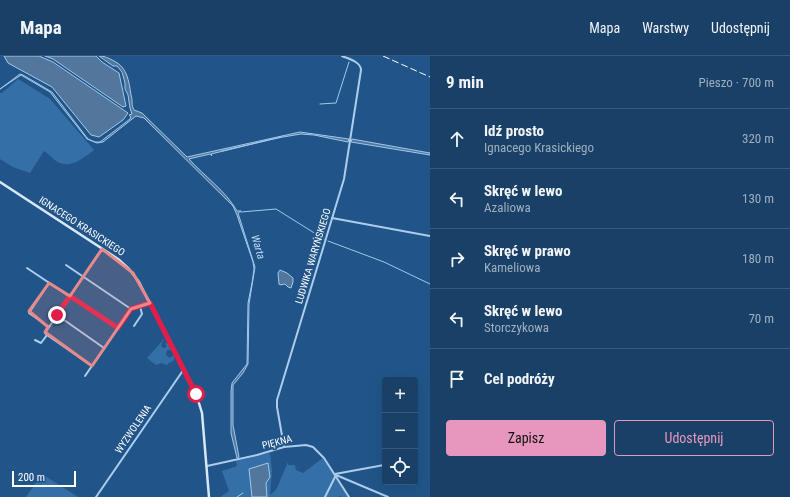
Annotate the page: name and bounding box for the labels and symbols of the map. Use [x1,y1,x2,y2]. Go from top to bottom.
street label: IGNACEGO KRASICKIEGO [37,194,127,258]
street label: LUDWIKA WARYŃSKIEGO [292,207,333,305]
water label: Warta [248,233,268,261]
route end [48,306,66,324]
route start [187,385,205,403]
street label: WYZWOLENIA [113,403,153,455]
street label: PIĘKNA [261,433,293,451]
scale bar [12,469,76,488]

